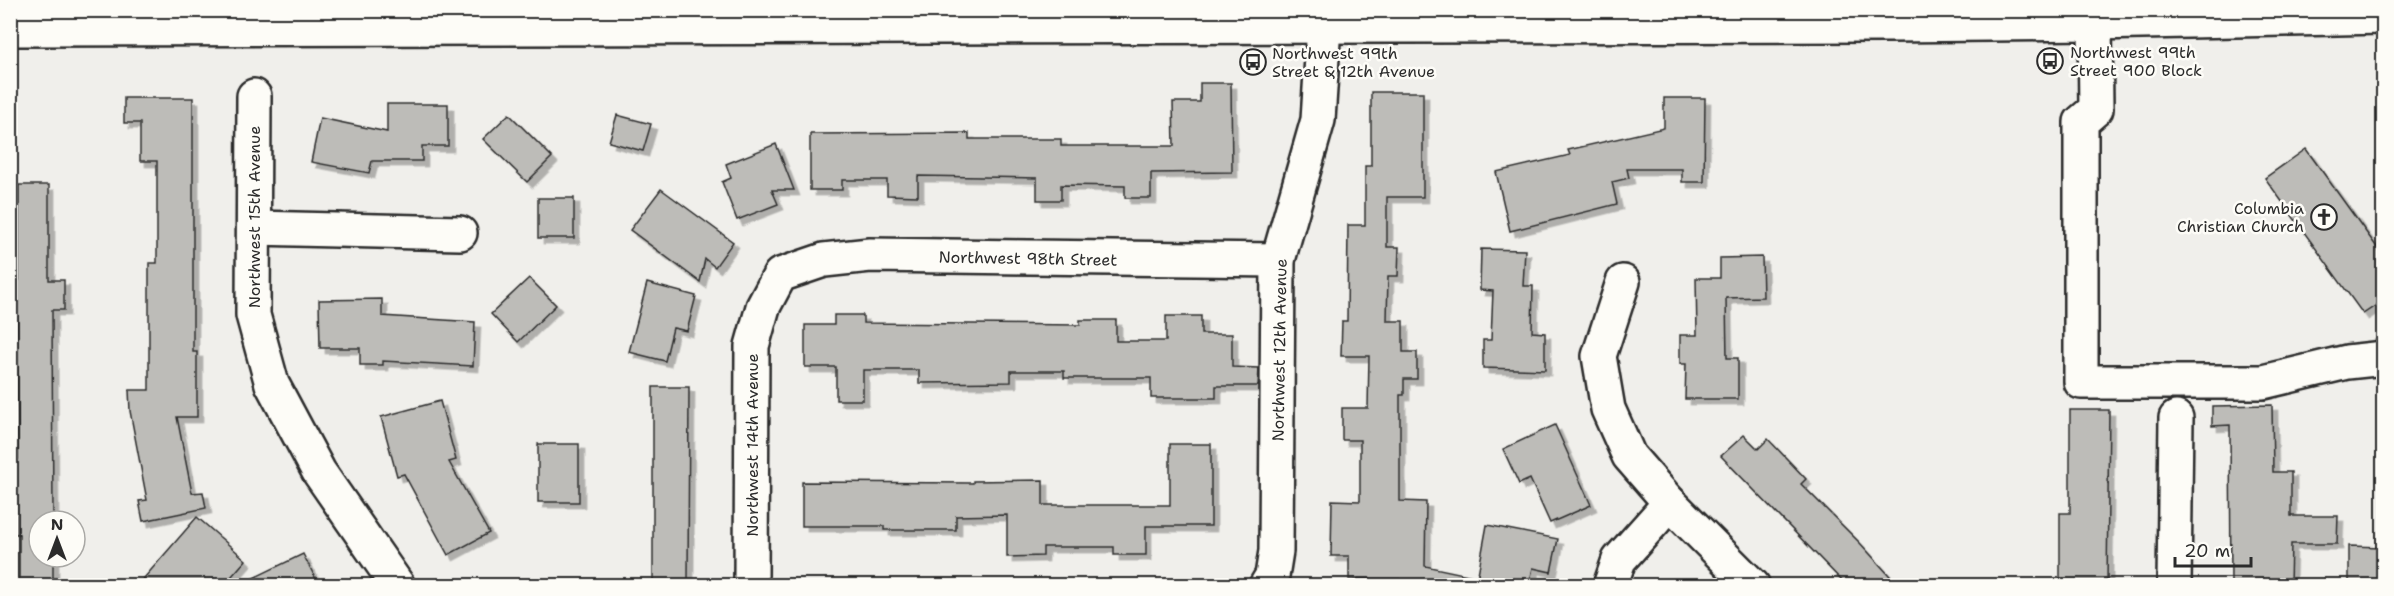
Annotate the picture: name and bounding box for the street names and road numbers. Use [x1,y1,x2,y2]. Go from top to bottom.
street label: Northwest 15th Avenue [244,126,265,308]
street label: Northwest 98th Street [938,246,1117,271]
street label: Northwest 12th Avenue [1267,258,1292,442]
street label: Northwest 14th Avenue [742,353,763,537]

